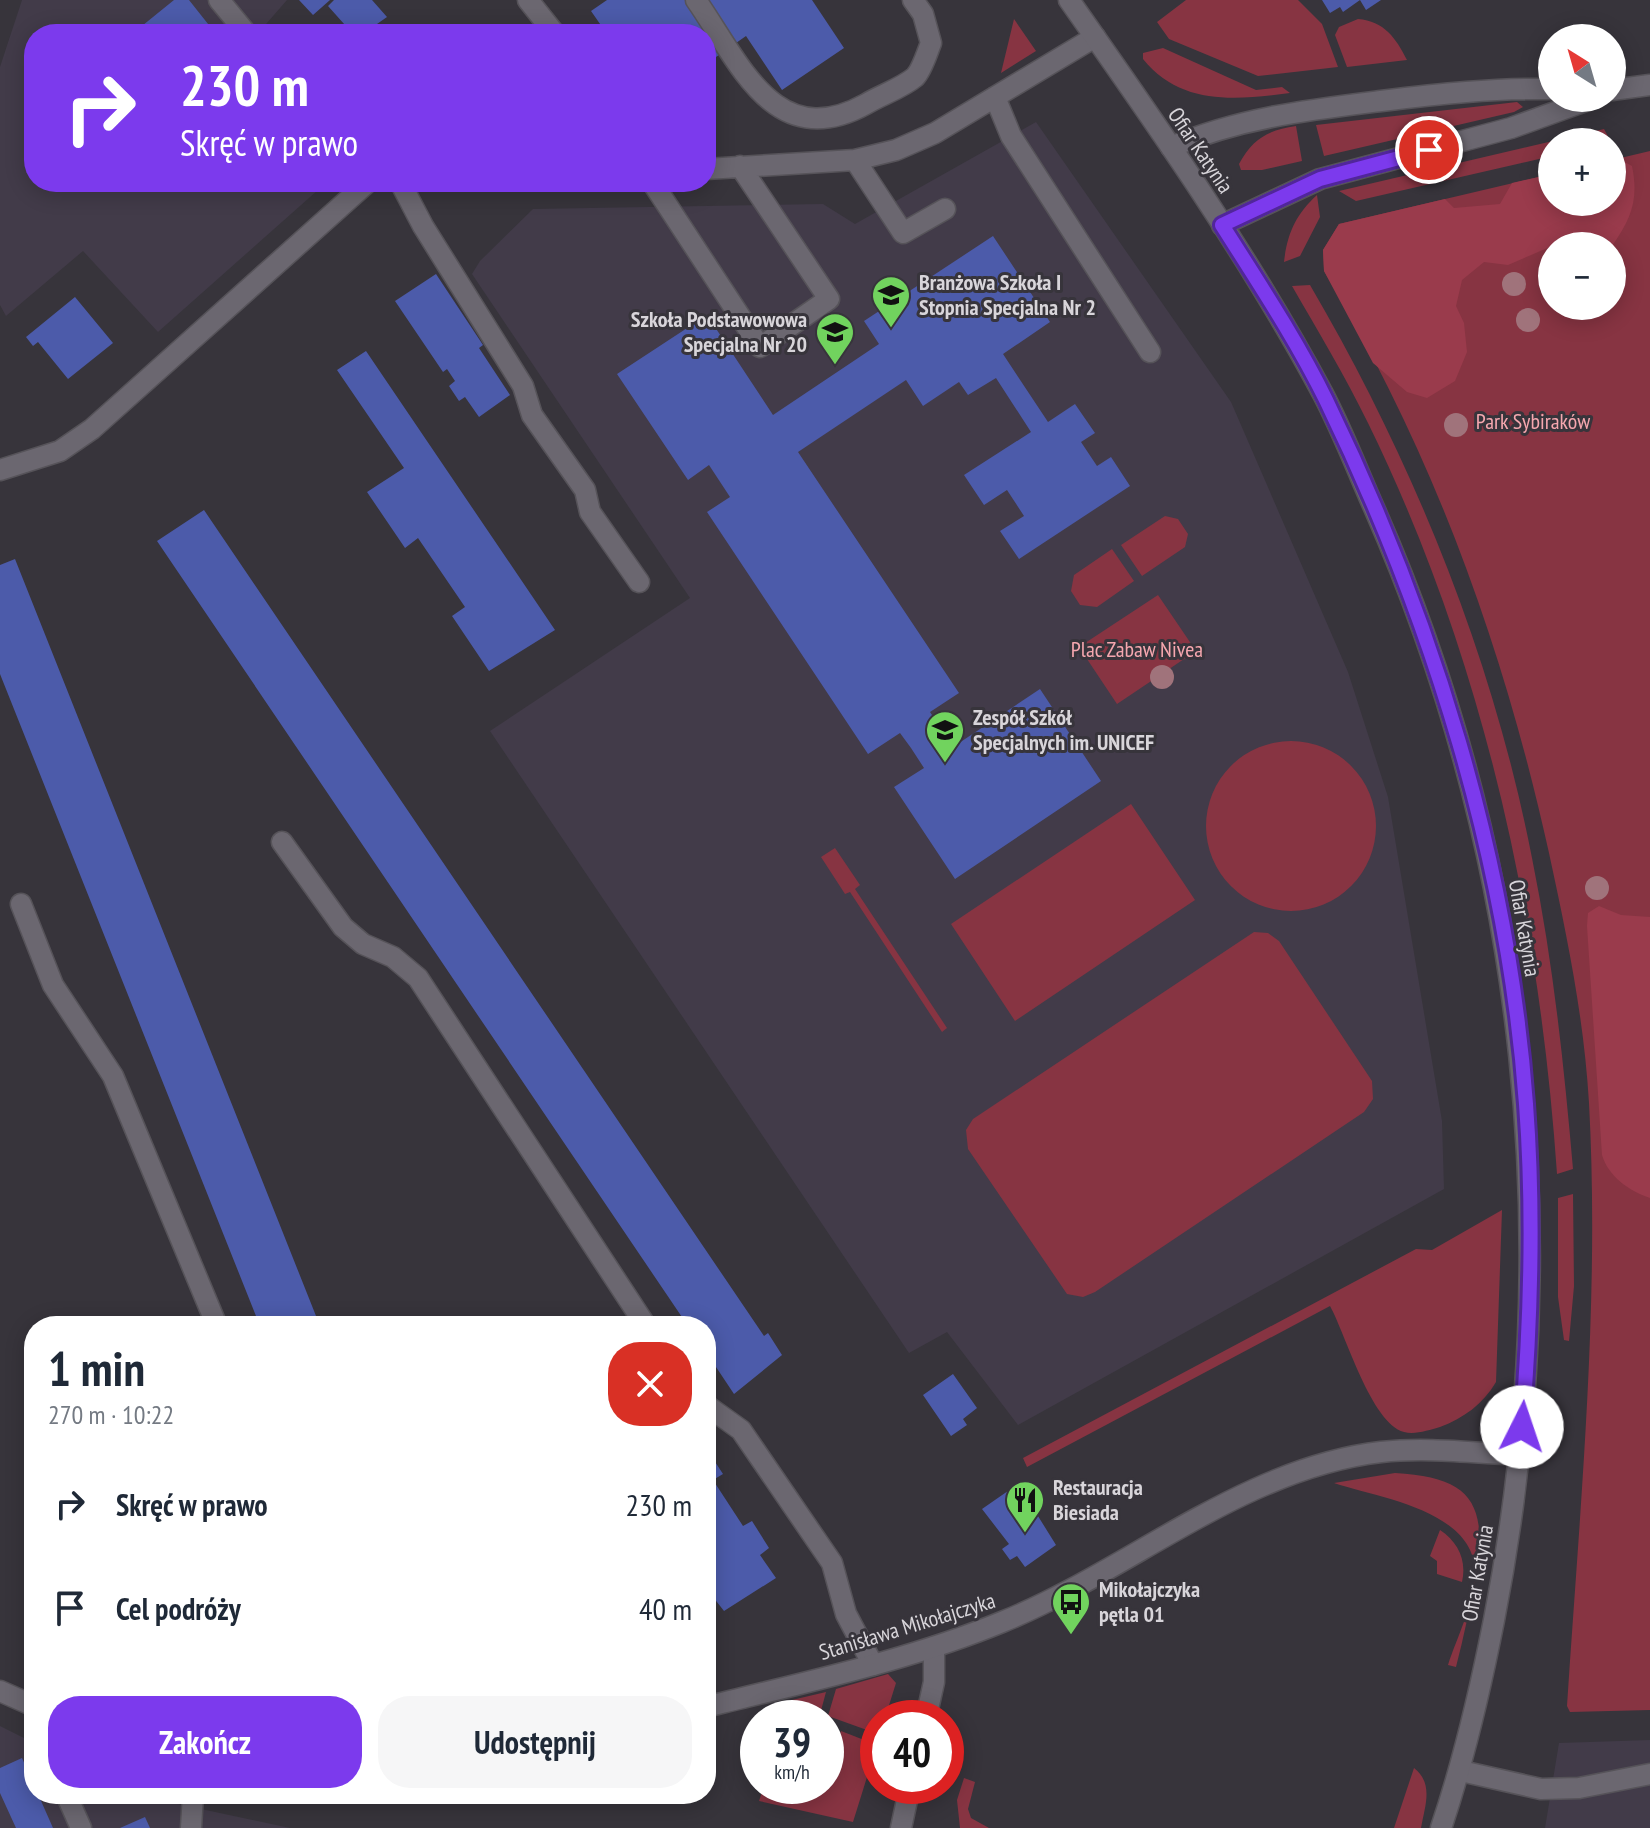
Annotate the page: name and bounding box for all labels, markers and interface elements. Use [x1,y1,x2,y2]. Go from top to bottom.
north arrow [1538,24,1626,112]
map controls [1538,24,1626,320]
text: 230 m [180,49,309,121]
icon: right [48,56,152,160]
street label: Ofiar Katynia [1162,102,1240,198]
pin [1395,116,1463,184]
text: Skręć w prawo [180,119,358,166]
icon: arrive [1407,128,1451,172]
button: + [1538,128,1626,216]
button: − [1538,232,1626,320]
place label: Branżowa Szkoła I Stopnia Specjalna Nr 2 [919,268,1096,321]
school or university icon: Branżowa Szkoła I Stopnia Specjalna Nr 2 [870,274,912,329]
place label: Szkoła Podstawowowa Specjalna Nr 20 [631,305,807,358]
school or university icon: Szkoła Podstawowowa Specjalna Nr 20 [814,311,856,366]
park label: Park Sybiraków [1476,407,1590,435]
park label: Plac Zabaw Nivea [1071,635,1203,663]
place label: Zespół Szkół Specjalnych im. UNICEF [973,703,1154,756]
school or university icon: Zespół Szkół Specjalnych im. UNICEF [924,709,966,764]
street label: Ofiar Katynia [1503,877,1547,979]
text: 1 min [48,1337,145,1399]
button: close [608,1342,692,1426]
position arrow [1480,1385,1564,1469]
text: 270 m · 10:22 [48,1398,174,1431]
place label: Restauracja Biesiada [1053,1473,1143,1526]
restaurant icon: Restauracja Biesiada [1004,1479,1046,1534]
icon: right [48,1482,92,1526]
text: Skręć w prawo [116,1485,268,1524]
text: 230 m [626,1485,692,1524]
street label: Ofiar Katynia [1455,1522,1499,1624]
place label: Mikołajczyka pętla 01 [1099,1575,1200,1628]
bus stop icon: Mikołajczyka pętla 01 [1050,1581,1092,1636]
icon: arrive [48,1586,92,1630]
street label: Stanisława Mikołajczyka [816,1586,998,1666]
text: Cel podróży [116,1589,241,1628]
text: 40 m [639,1589,692,1628]
button: Zakończ [48,1696,362,1788]
button: Udostępnij [378,1696,692,1788]
speed limit sign: 40 [860,1700,964,1804]
text: 39 [773,1716,811,1768]
text: km/h [774,1759,810,1785]

